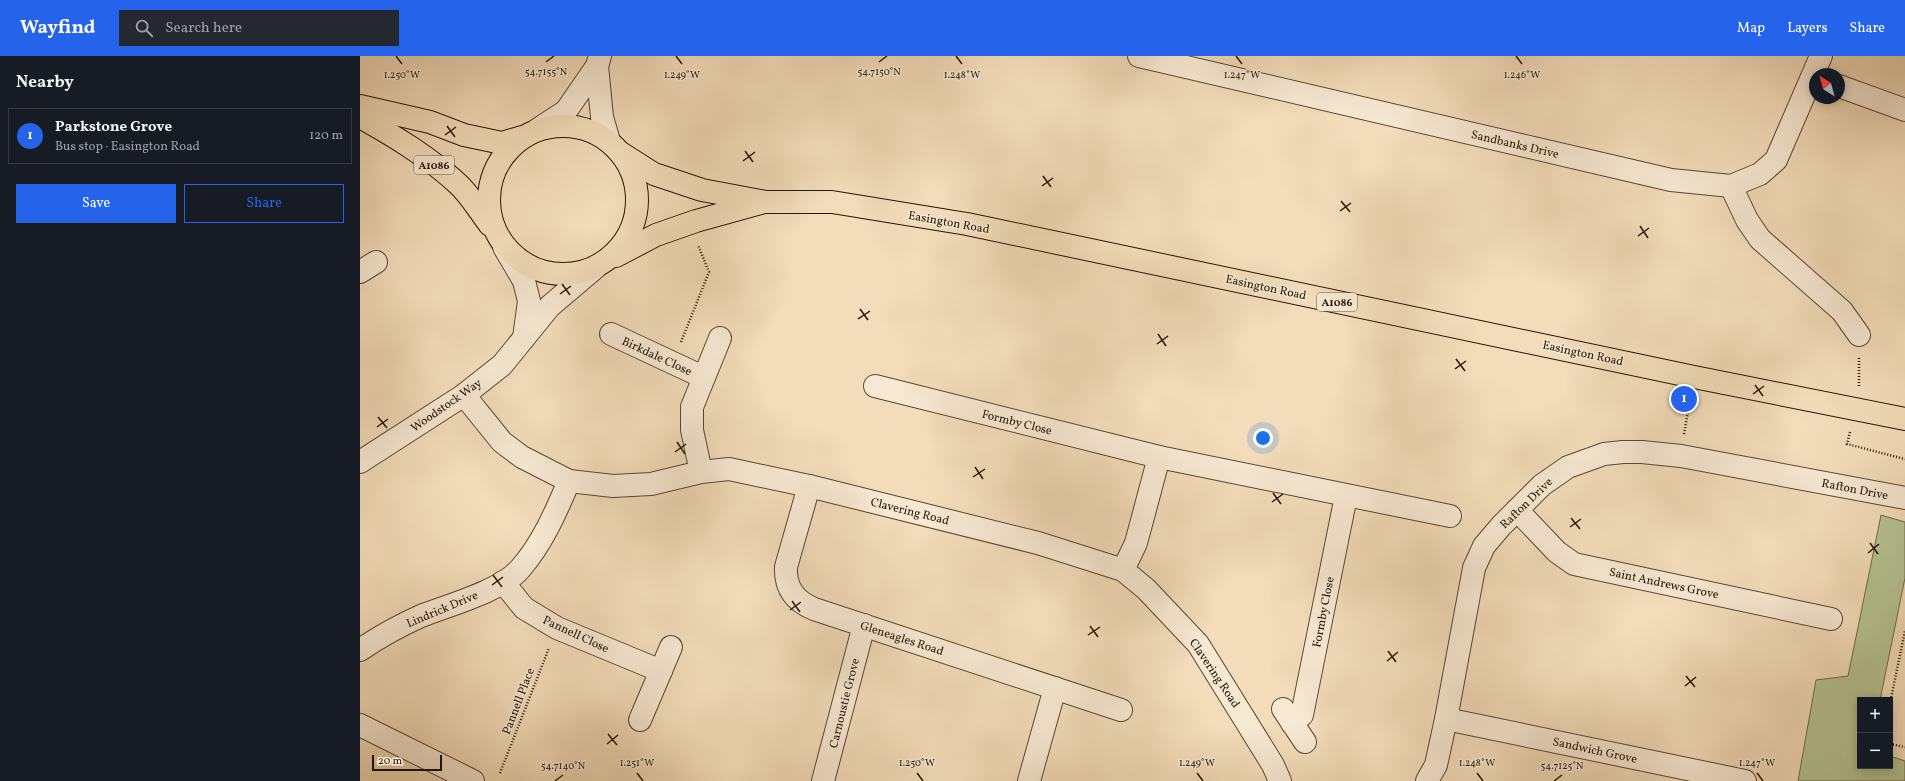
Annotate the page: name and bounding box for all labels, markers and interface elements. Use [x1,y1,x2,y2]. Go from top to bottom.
search box [119,10,399,46]
text: Wayfind [20,15,95,41]
icon: search [133,17,155,39]
text: Search here [165,18,242,39]
text: Map [1737,19,1765,38]
text: Layers [1787,19,1827,38]
text: Share [1849,19,1885,38]
text: 54.7155°N [525,65,568,79]
text: 54.7150°N [857,65,901,79]
text: 1.250°W [384,68,420,82]
text: 1.249°W [664,68,700,82]
text: 1.248°W [944,68,980,82]
text: 1.247°W [1224,68,1260,82]
text: 1.246°W [1504,68,1540,82]
north arrow [1809,68,1845,104]
text: Nearby [16,71,74,94]
text: Parkstone Grove [55,117,172,138]
text: 1 [27,127,33,145]
text: 120 m [309,127,343,145]
street label: Sandbanks Drive [1469,127,1561,163]
text: Bus stop · Easington Road [55,138,200,156]
road number: A1086 [414,156,454,174]
button: Save [16,184,176,223]
button: Share [184,184,344,223]
street label: Easington Road [907,208,991,238]
street label: Easington Road [1224,272,1308,304]
road number: A1086 [1317,293,1357,311]
street label: Birkdale Close [619,334,694,380]
street label: Easington Road [1541,338,1625,370]
street label: Woodstock Way [408,375,486,436]
pin: 1 [1671,384,1697,414]
street label: Formby Close [980,407,1054,439]
your location [1253,428,1273,448]
street label: Rafton Drive [1497,474,1557,533]
street label: Rafton Drive [1820,476,1890,504]
street label: Clavering Road [869,494,951,530]
street label: Saint Andrews Grove [1607,565,1720,603]
street label: Formby Close [1309,575,1339,649]
street label: Lindrick Drive [404,588,481,632]
street label: Pannell Close [540,613,611,657]
street label: Gleneagles Road [858,618,946,660]
street label: Clavering Road [1185,636,1243,712]
street label: Carnoustie Grove [826,656,864,750]
street label: Pannell Place [499,665,539,737]
map controls [1857,697,1893,769]
button: + [1857,697,1893,733]
button: − [1857,733,1893,769]
street label: Sandwich Grove [1551,734,1639,768]
scale bar [372,753,442,772]
text: 20 m [378,754,402,769]
text: 1.251°W [620,756,654,770]
text: 1.250°W [899,756,935,770]
text: 1.249°W [1179,756,1215,770]
text: 1.248°W [1459,756,1495,770]
text: 1.247°W [1739,756,1775,770]
text: 54.7140°N [541,759,586,773]
text: 54.7125°N [1540,759,1584,773]

